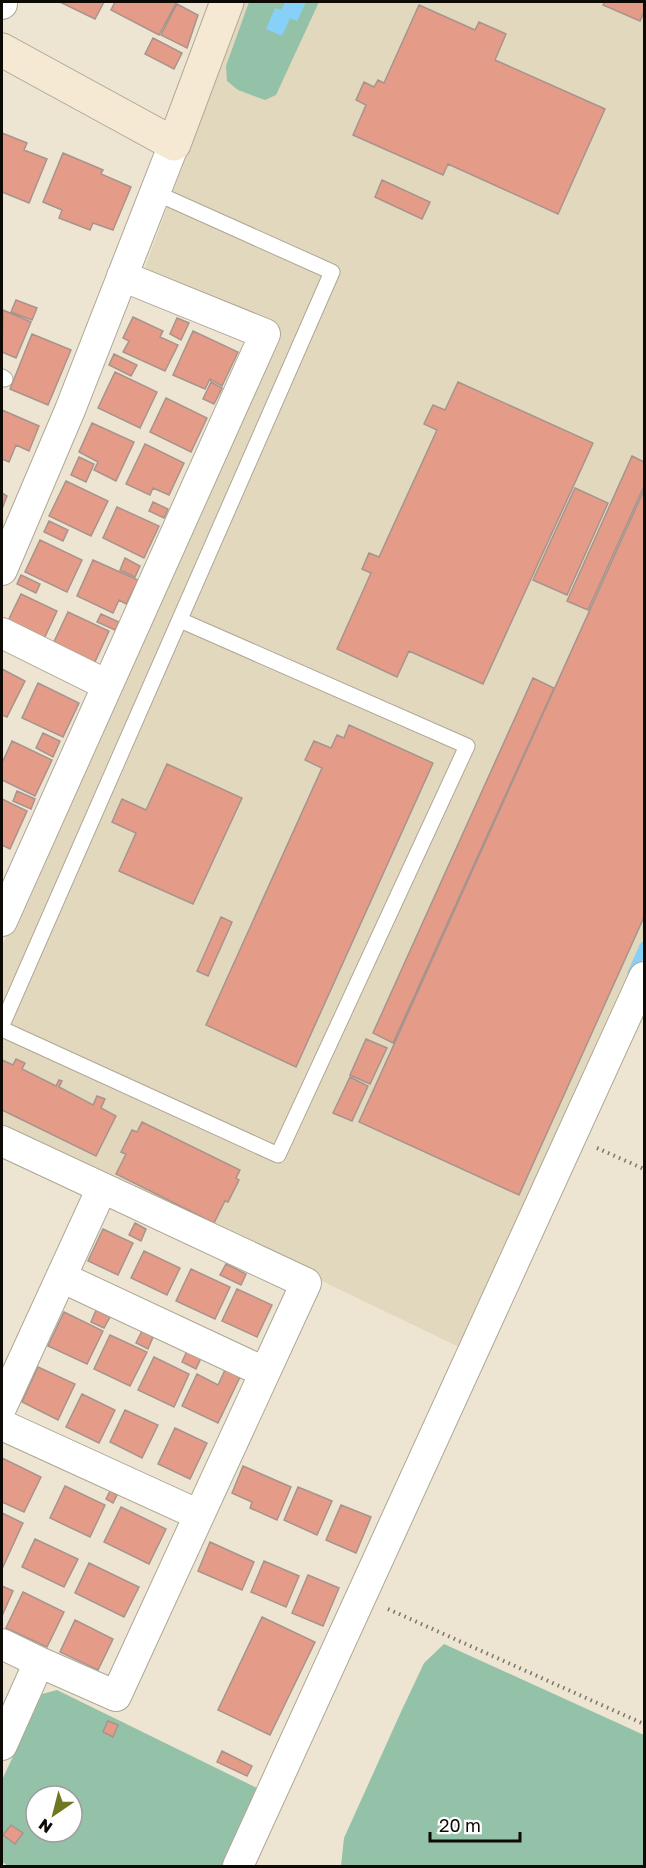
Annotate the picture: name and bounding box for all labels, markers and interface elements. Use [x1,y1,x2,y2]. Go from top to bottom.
north arrow [24,1784,84,1844]
scale bar [430,1805,520,1843]
text: 20 m [439,1814,481,1836]
text: N [35,1815,56,1838]

